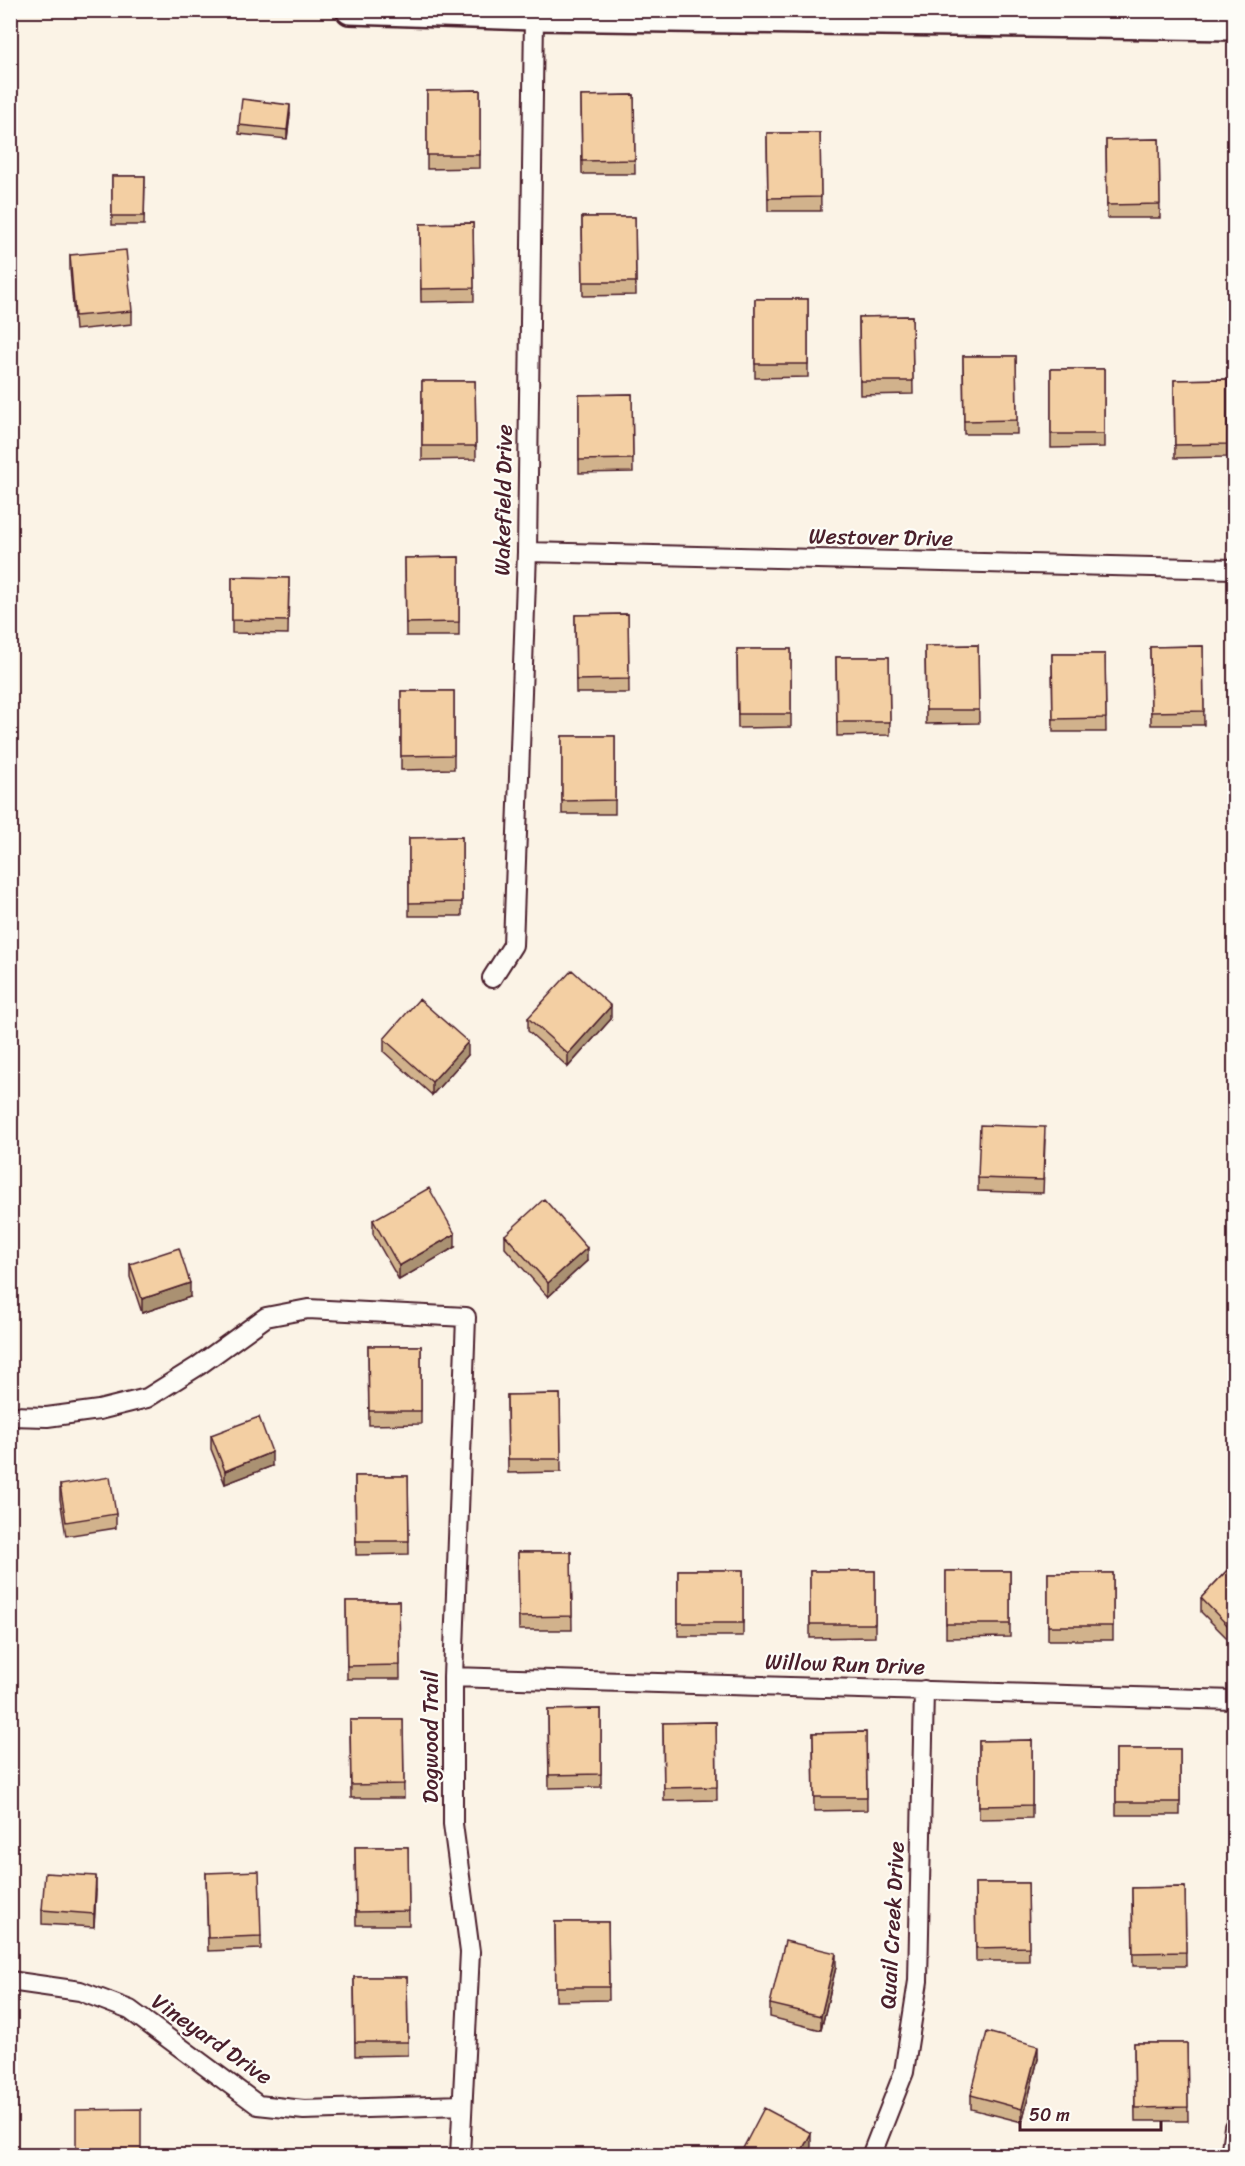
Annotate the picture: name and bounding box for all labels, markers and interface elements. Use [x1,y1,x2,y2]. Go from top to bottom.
street label: Wakefield Drive [482,424,524,576]
street label: Westover Drive [808,516,954,558]
street label: Willow Run Drive [764,1642,926,1686]
street label: Dogwood Trail [411,1670,450,1803]
street label: Quail Creek Drive [868,1840,916,2010]
street label: Vineyard Drive [143,1983,281,2095]
scale bar [1020,2094,1161,2132]
text: 50 m [1029,2099,1070,2131]

